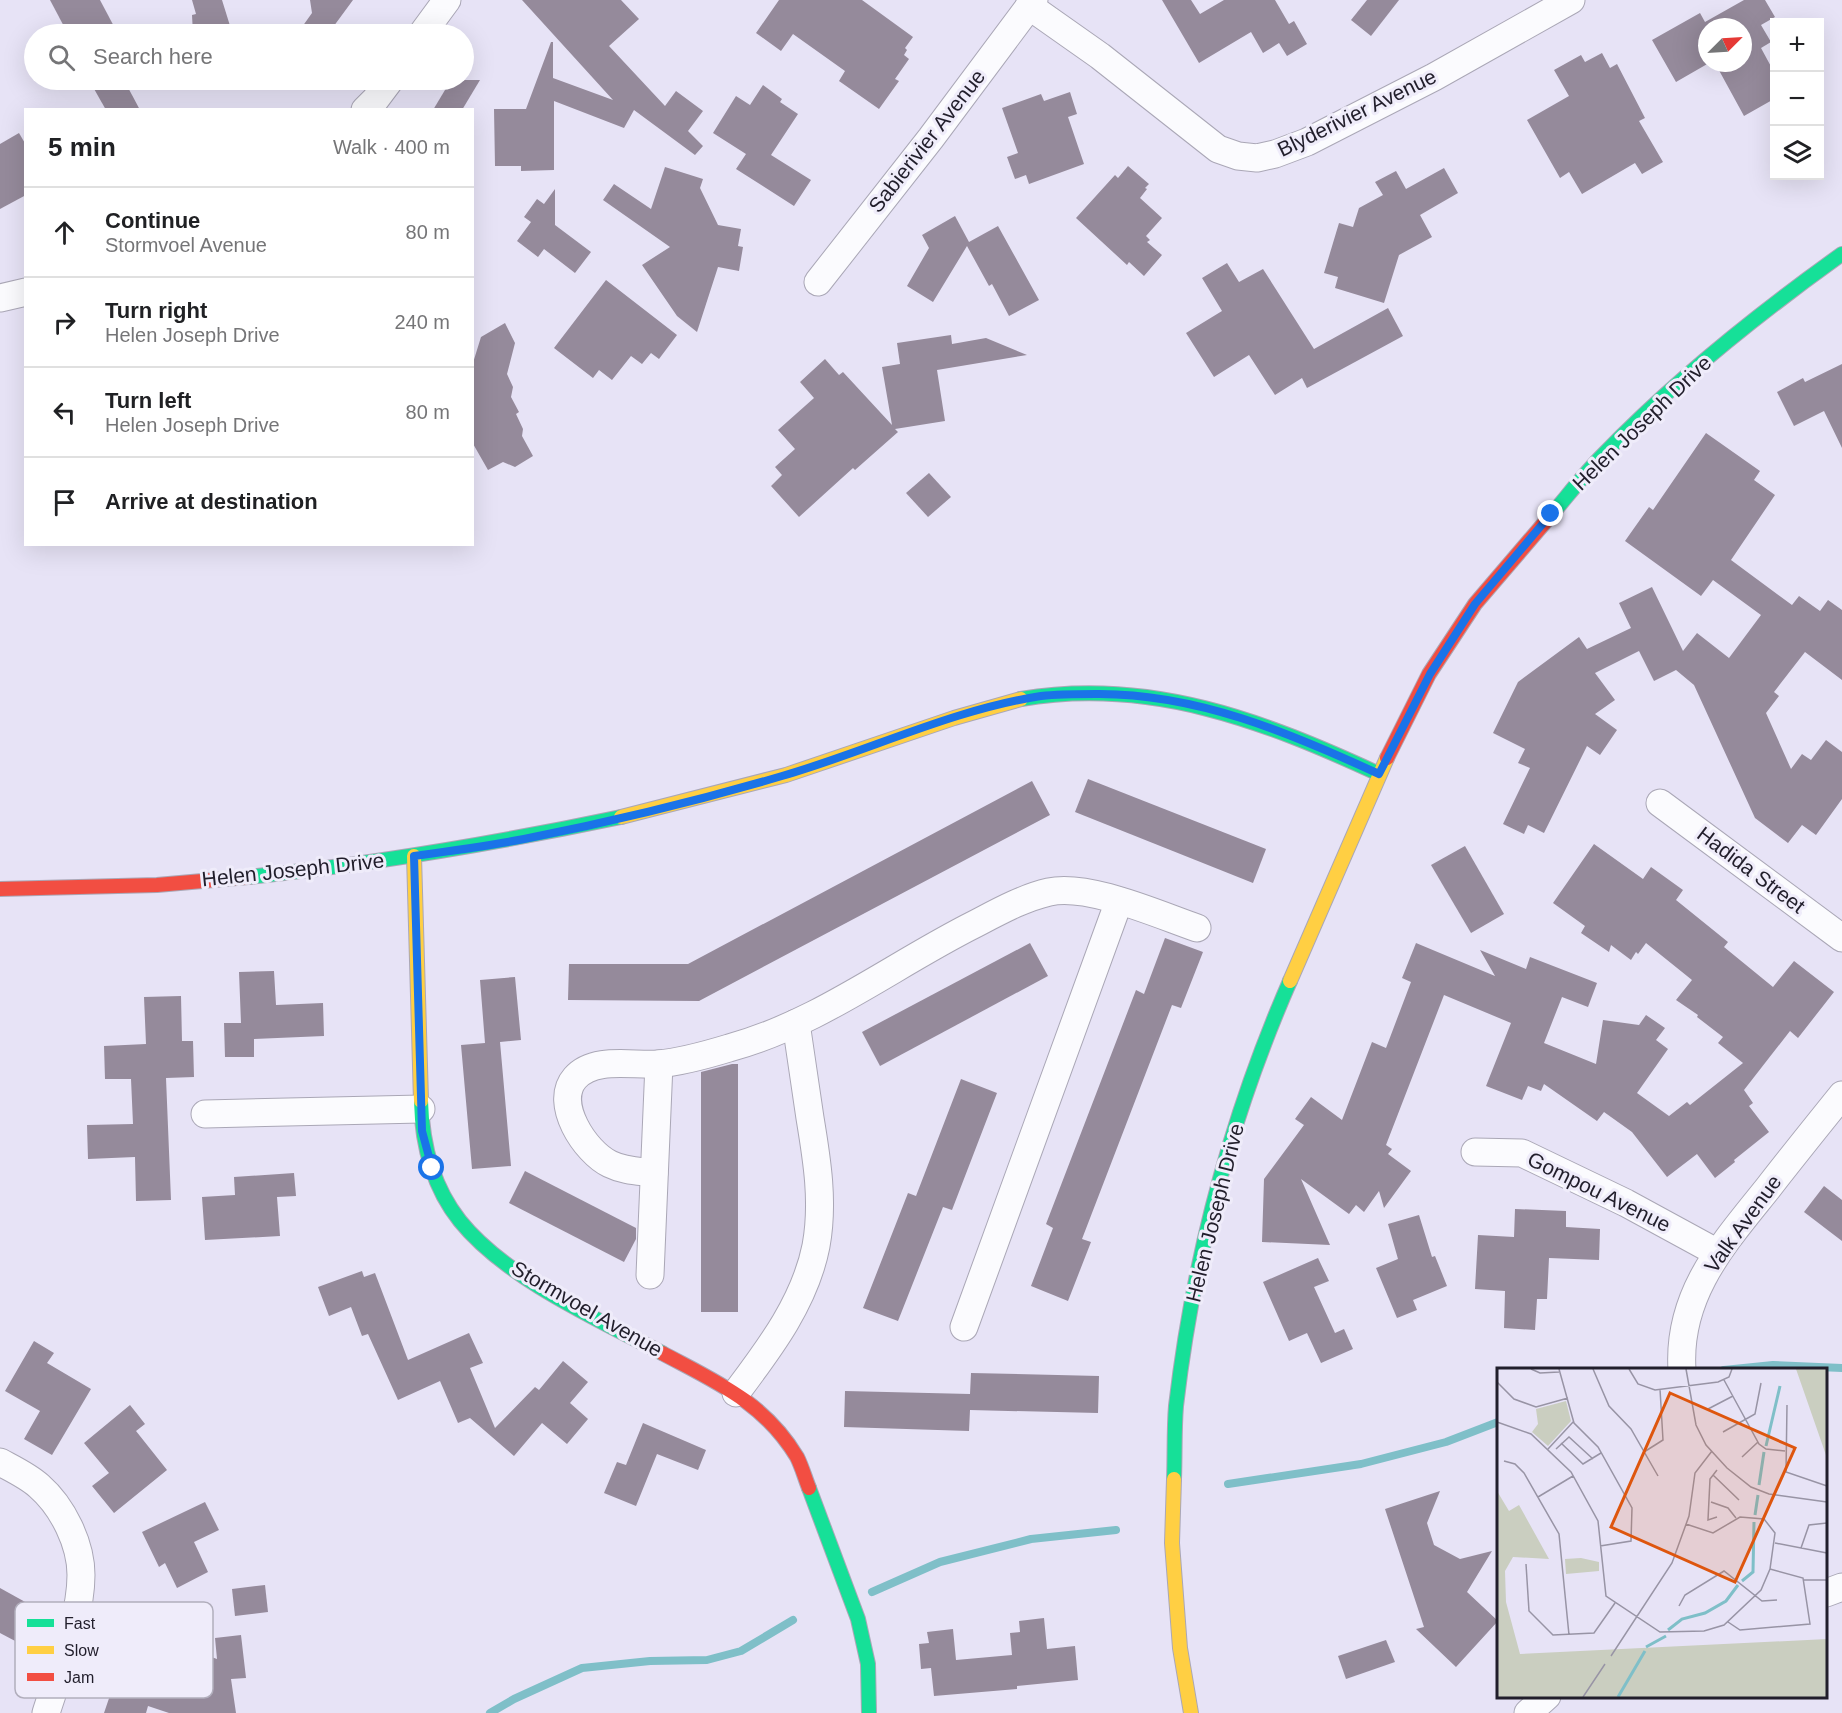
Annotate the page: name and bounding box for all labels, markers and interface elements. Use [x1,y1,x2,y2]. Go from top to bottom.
north arrow [1698,18,1752,72]
map controls [1770,18,1824,180]
button: + [1770,18,1824,72]
search box [24,24,474,90]
icon: search [45,41,78,74]
text: Search here [93,44,213,69]
street label: Blyderivier Avenue [1274,64,1440,161]
street label: Sabierivier Avenue [864,65,989,217]
button: − [1770,72,1824,126]
button: layers [1770,126,1824,180]
text: 5 min [48,132,116,162]
text: Walk · 400 m [333,136,450,158]
text: Continue [105,208,200,233]
icon: ahead [48,216,81,249]
text: 80 m [406,221,450,243]
text: Stormvoel Avenue [105,234,267,256]
text: Turn right [105,298,207,323]
icon: right [48,306,81,339]
text: 240 m [394,311,450,333]
text: Helen Joseph Drive [105,324,280,346]
street label: Helen Joseph Drive [1568,351,1716,495]
text: Turn left [105,388,191,413]
icon: left [48,396,81,429]
text: 80 m [406,401,450,423]
text: Helen Joseph Drive [105,414,280,436]
icon: arrive [48,486,81,519]
text: Arrive at destination [105,489,318,514]
route end [1537,500,1563,526]
street label: Hadida Street [1693,822,1810,918]
street label: Helen Joseph Drive [201,848,385,891]
street label: Helen Joseph Drive [1181,1121,1248,1305]
street label: Gompou Avenue [1524,1147,1674,1236]
route start [418,1154,444,1180]
street label: Valk Avenue [1700,1170,1786,1277]
street label: Stormvoel Avenue [508,1256,667,1361]
inset map [1497,1368,1827,1698]
legend [15,1602,213,1698]
text: Fast [64,1615,96,1632]
text: Slow [64,1642,99,1659]
text: Jam [64,1669,94,1686]

